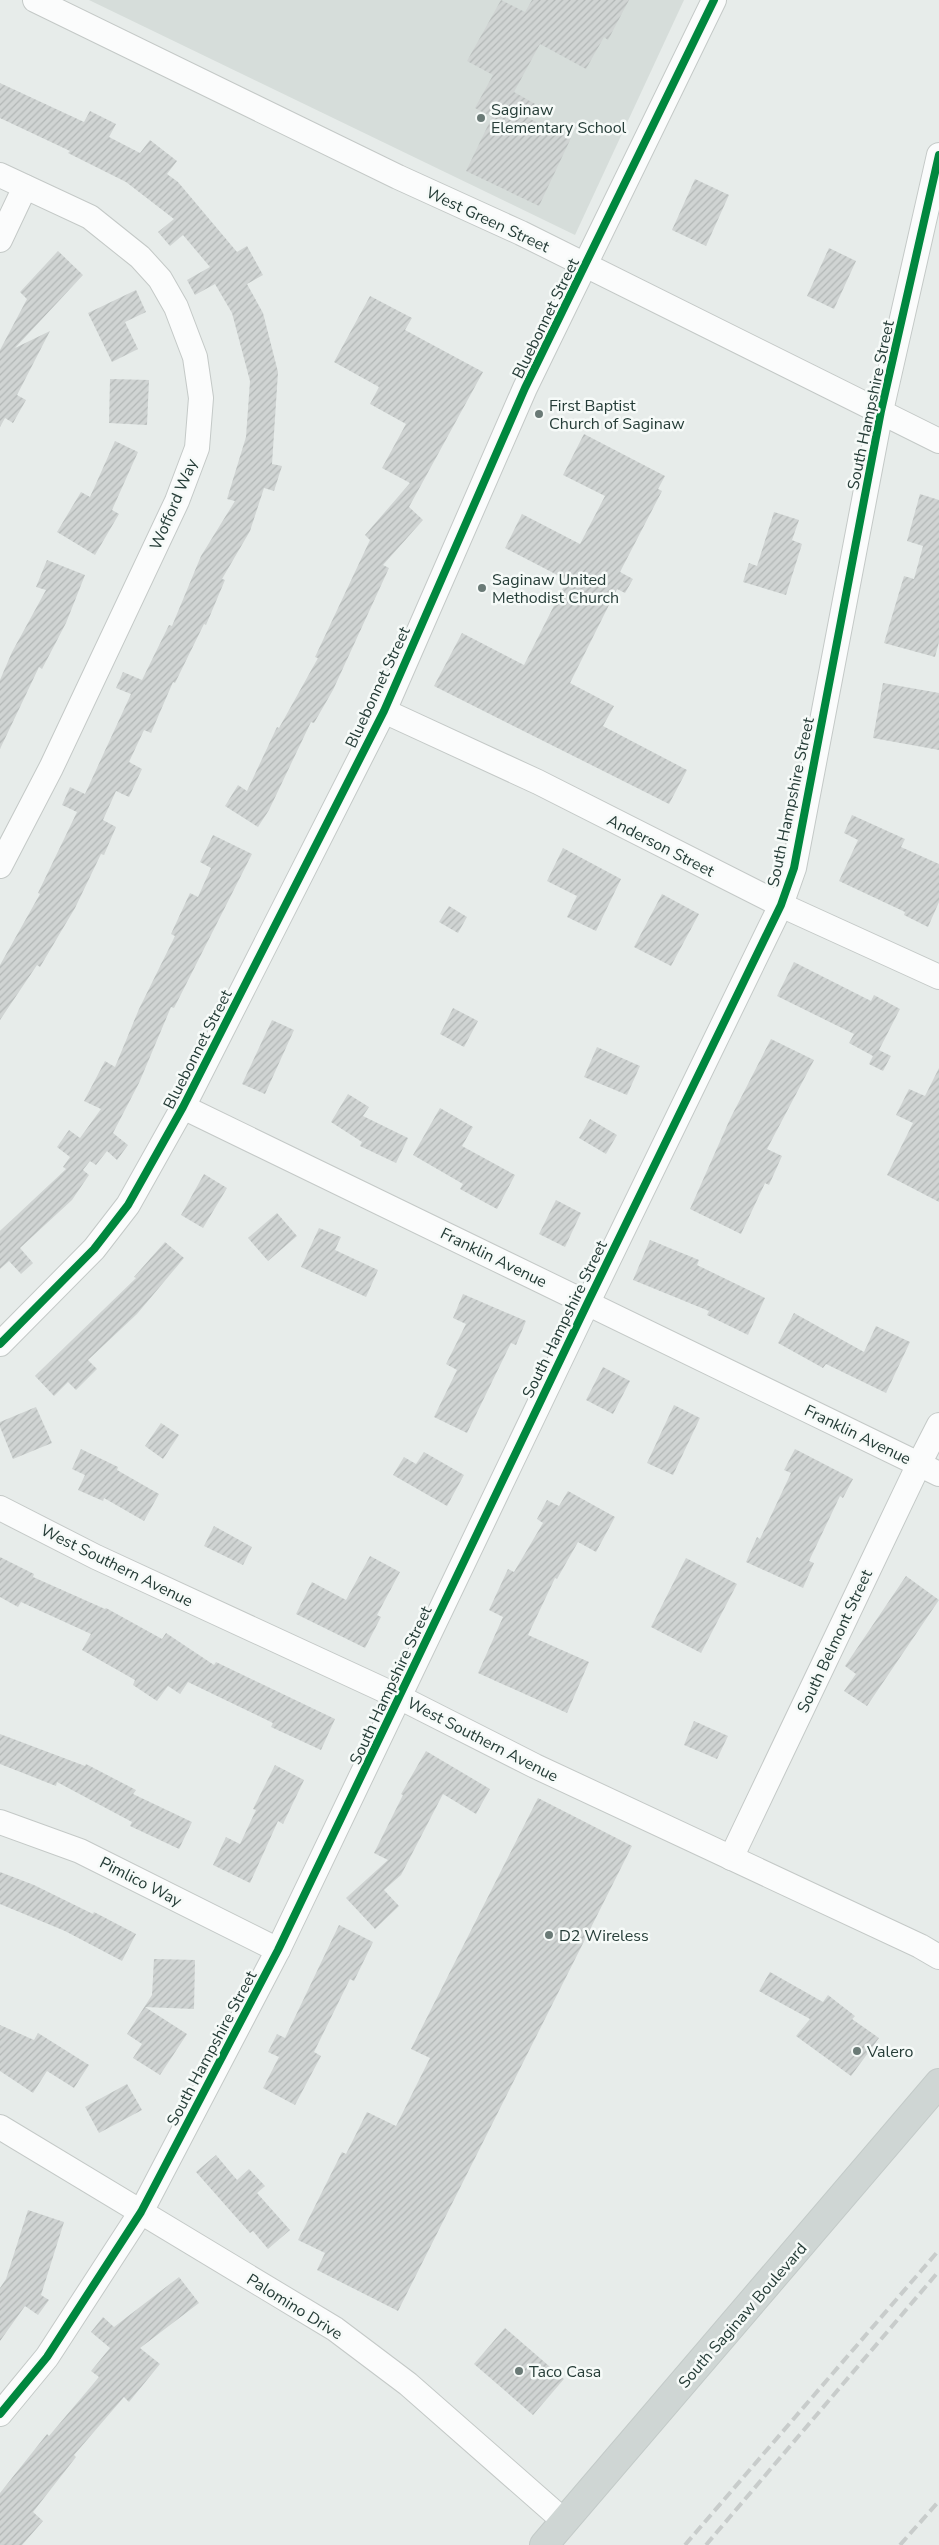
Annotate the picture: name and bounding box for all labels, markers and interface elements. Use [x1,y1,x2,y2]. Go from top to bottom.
place label: Saginaw Elementary School [491,99,627,139]
marker: Saginaw Elementary School [475,112,487,124]
street label: West Green Street [422,182,553,258]
street label: Bluebonnet Street [507,254,585,382]
street label: South Hampshire Street [842,318,900,492]
place label: First Baptist Church of Saginaw [549,395,685,435]
marker: First Baptist Church of Saginaw [533,408,545,420]
street label: Wofford Way [145,455,203,553]
place label: Saginaw United Methodist Church [492,569,619,609]
marker: Saginaw United Methodist Church [476,582,488,594]
street label: Bluebonnet Street [340,623,416,752]
street label: South Hampshire Street [762,715,820,889]
street label: Anderson Street [603,809,718,883]
street label: Bluebonnet Street [158,986,238,1113]
street label: Franklin Avenue [437,1223,550,1293]
street label: South Hampshire Street [517,1237,613,1402]
street label: Franklin Avenue [801,1400,914,1470]
street label: West Southern Avenue [37,1519,196,1612]
street label: South Belmont Street [792,1566,878,1717]
street label: South Hampshire Street [344,1602,438,1768]
street label: West Southern Avenue [403,1692,562,1788]
street label: Pimlico Way [96,1852,186,1912]
place label: D2 Wireless [559,1925,649,1947]
marker: D2 Wireless [543,1929,555,1941]
street label: South Hampshire Street [162,1967,262,2130]
place label: Valero [866,2041,913,2063]
marker: Valero [851,2045,863,2057]
street label: South Saginaw Boulevard [673,2238,812,2393]
street label: Palomino Drive [242,2269,347,2345]
place label: Taco Casa [529,2361,601,2383]
marker: Taco Casa [513,2365,525,2377]

